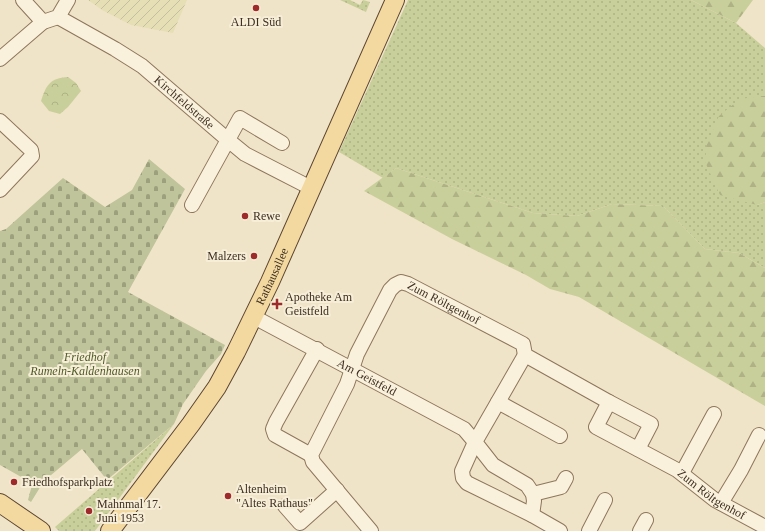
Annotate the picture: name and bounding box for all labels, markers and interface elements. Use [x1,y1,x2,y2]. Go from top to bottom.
marker: ALDI Süd [251,3,261,13]
place label: ALDI Süd [231,15,281,29]
street label: Kirchfeldstraße [151,73,217,132]
place label: Rewe [253,209,280,223]
marker: Rewe [240,211,250,221]
street label: Rathausallee [253,246,291,307]
place label: Malzers [207,249,246,263]
marker: Malzers [249,251,259,261]
street label: Zum Röltgenhof [405,278,482,327]
place label: Apotheke Am Geistfeld [285,290,353,318]
marker: Apotheke Am Geistfeld [272,299,282,309]
park label: Friedhof Rumeln-Kaldenhausen [29,350,140,378]
street label: Am Geistfeld [335,356,399,399]
street label: Zum Röltgenhof [675,466,748,522]
place label: Friedhofsparkplatz [22,475,113,489]
marker: Friedhofsparkplatz [9,477,19,487]
place label: Altenheim "Altes Rathaus" [236,482,313,510]
marker: Altenheim "Altes Rathaus" [223,491,233,501]
place label: Mahnmal 17. Juni 1953 [97,497,161,525]
marker: Mahnmal 17. Juni 1953 [84,506,94,516]

